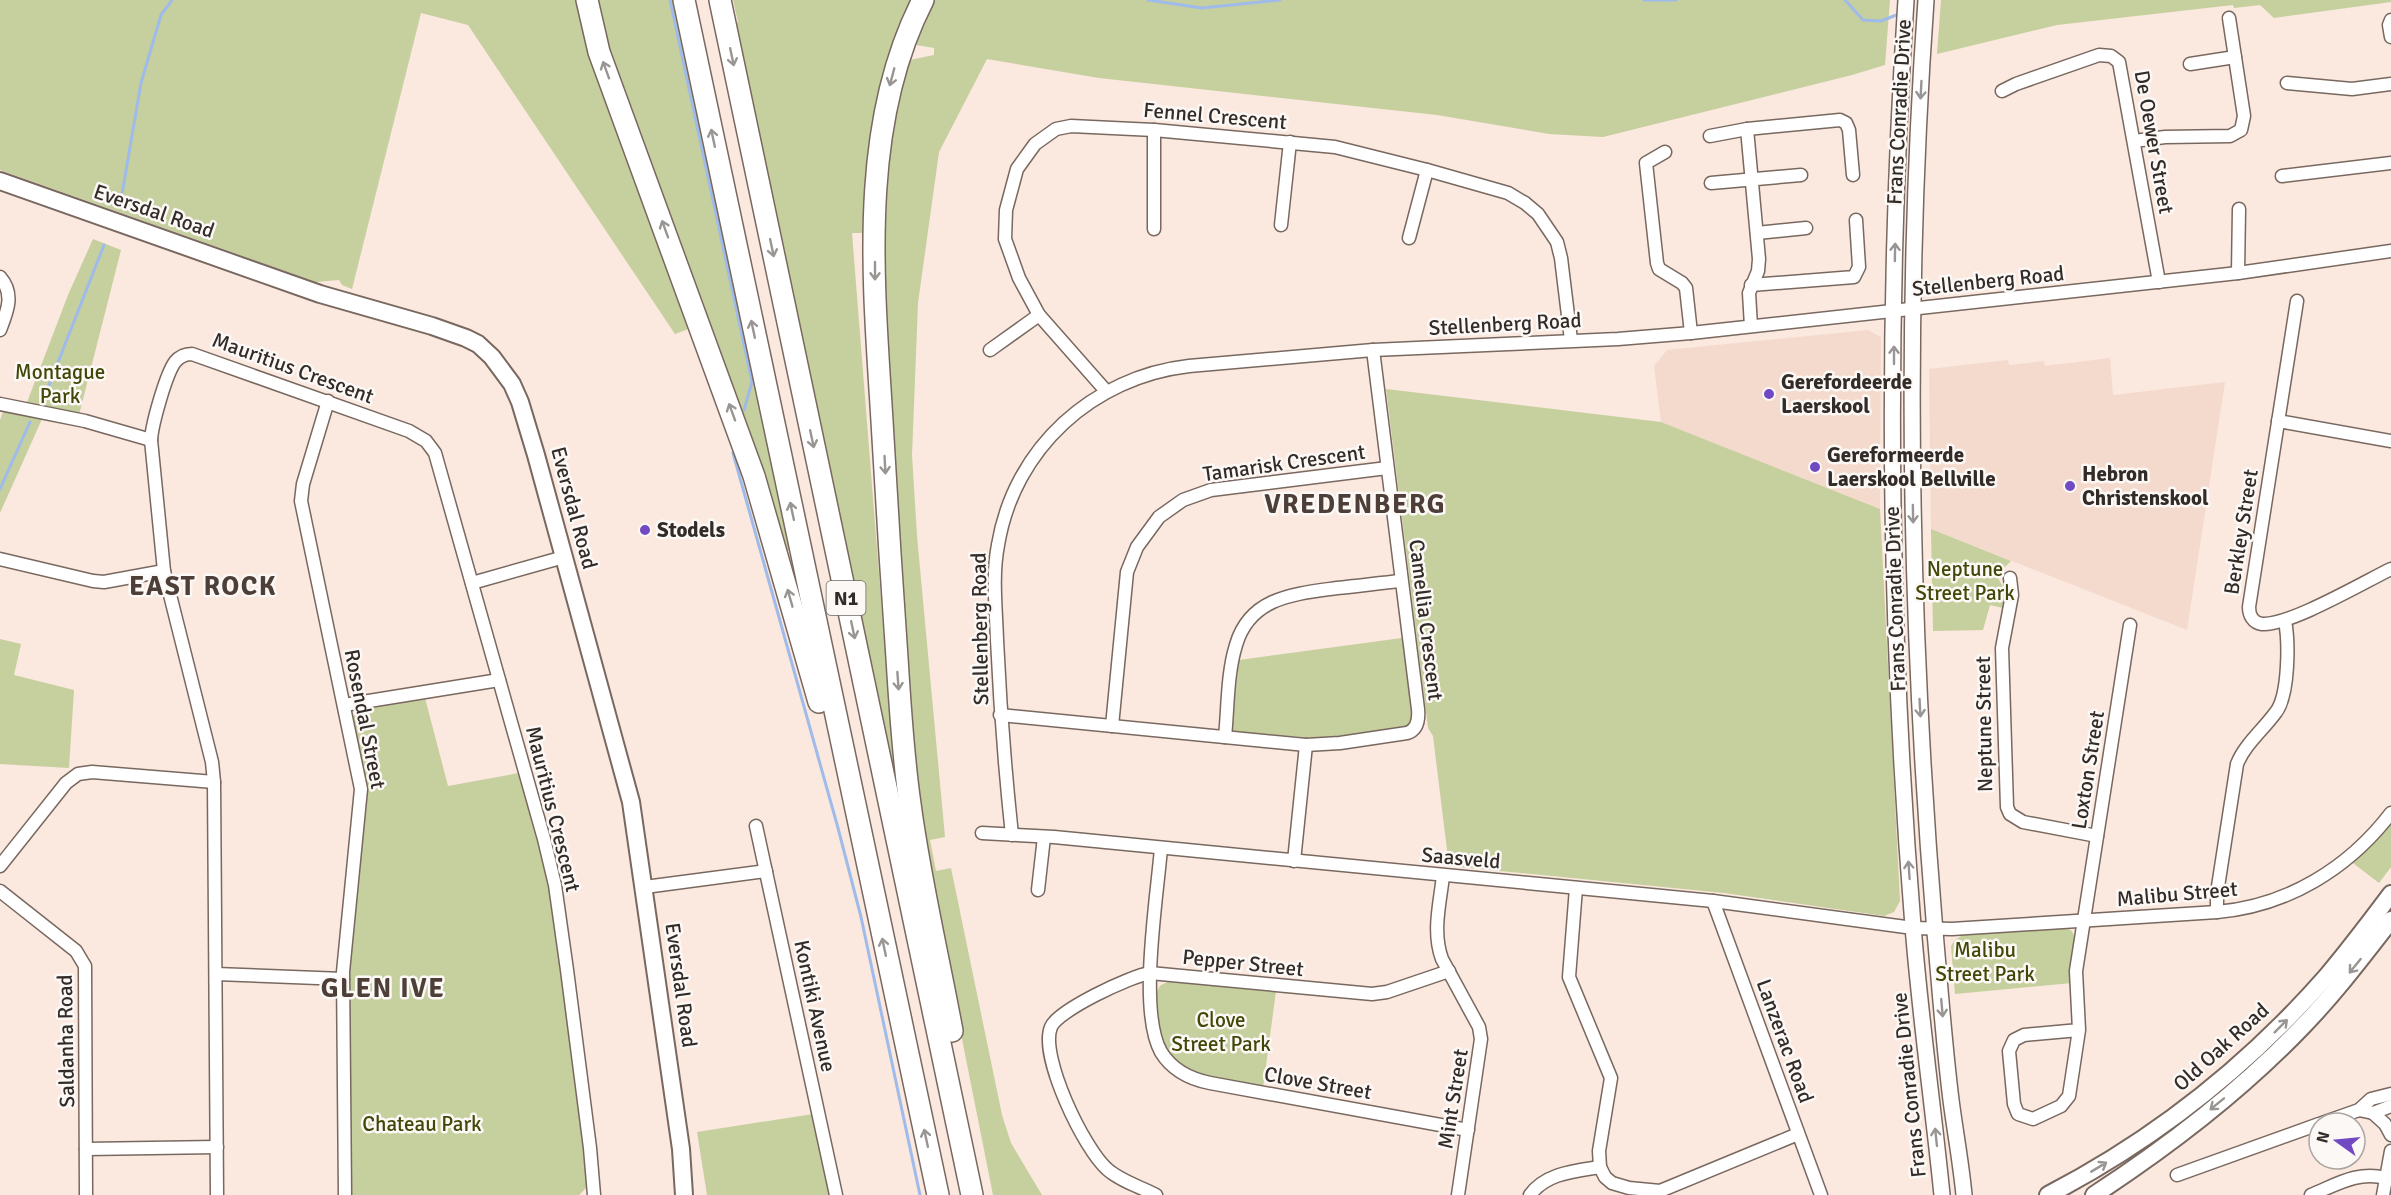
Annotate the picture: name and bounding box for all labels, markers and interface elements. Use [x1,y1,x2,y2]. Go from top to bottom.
street label: Frans Conradie Drive [1881,19,1917,205]
one-way arrow [727,47,738,67]
one-way arrow [599,61,610,80]
one-way arrow [886,67,897,86]
street label: De Oewer Street [2129,68,2179,216]
one-way arrow [1915,80,1926,100]
street label: Fennel Crescent [1142,97,1288,135]
one-way arrow [707,129,718,149]
street label: Eversdal Road [90,178,218,244]
one-way arrow [659,220,670,239]
one-way arrow [767,238,778,257]
one-way arrow [1890,242,1901,262]
one-way arrow [869,260,881,280]
street label: Stellenberg Road [1911,260,2065,302]
street label: Stellenberg Road [1428,307,1582,341]
one-way arrow [747,320,758,340]
street label: Mauritius Crescent [209,327,377,409]
one-way arrow [1888,346,1900,366]
park label: Montague Park [15,359,105,409]
place label: Gerefordeerde Laerskool [1781,369,1912,419]
marker: Gerefordeerde Laerskool [1762,387,1776,401]
one-way arrow [725,403,736,422]
one-way arrow [807,429,819,448]
street label: Tamarisk Crescent [1201,439,1367,487]
place label: Gereformeerde Laerskool Bellville [1827,442,1996,492]
street label: Eversdal Road [545,444,603,572]
one-way arrow [879,455,890,475]
marker: Gereformeerde Laerskool Bellville [1808,460,1822,474]
place label: Hebron Christenskool [2082,461,2209,511]
street label: Berkley Street [2218,467,2264,597]
marker: Hebron Christenskool [2063,479,2077,493]
district label: VREDENBERG [1264,488,1446,521]
one-way arrow [785,502,797,521]
one-way arrow [1908,503,1919,523]
street label: Frans Conradie Drive [1879,506,1911,692]
place label: Stodels [657,517,725,543]
marker: Stodels [638,523,652,537]
street label: Camellia Crescent [1403,538,1449,702]
street label: Stellenberg Road [966,552,994,706]
park label: Neptune Street Park [1915,556,2015,606]
district label: EAST ROCK [129,570,277,603]
road number: N1 [826,581,866,615]
one-way arrow [784,589,795,608]
one-way arrow [848,619,859,639]
street label: Rosendal Street [339,647,391,791]
street label: Neptune Street [1970,656,1998,792]
one-way arrow [893,670,904,690]
one-way arrow [1914,698,1925,718]
street label: Loxton Street [2066,709,2110,831]
street label: Mauritius Crescent [520,723,586,895]
street label: Saasveld [1420,842,1502,874]
one-way arrow [1904,860,1915,880]
street label: Malibu Street [2115,876,2239,912]
street label: Eversdal Road [659,921,703,1049]
park label: Malibu Street Park [1935,937,2035,987]
street label: Kontiki Avenue [788,938,842,1074]
one-way arrow [878,938,890,957]
street label: Pepper Street [1181,944,1305,982]
one-way arrow [2348,958,2361,974]
district label: GLEN IVE [321,972,445,1005]
street label: Saldanha Road [52,974,80,1108]
street label: Lanzerac Road [1751,975,1819,1107]
street label: Frans Conradie Drive [1886,991,1932,1179]
street label: Old Oak Road [2168,997,2274,1097]
one-way arrow [1937,998,1948,1018]
park label: Clove Street Park [1171,1007,1271,1057]
one-way arrow [2273,1018,2288,1033]
street label: Mint Street [1432,1047,1474,1151]
street label: Clove Street [1262,1061,1374,1105]
one-way arrow [2210,1098,2226,1111]
park label: Chateau Park [362,1111,482,1137]
north arrow [2307,1111,2367,1171]
one-way arrow [1930,1127,1941,1147]
one-way arrow [919,1129,931,1148]
text: N [2312,1129,2335,1145]
one-way arrow [2090,1161,2107,1173]

